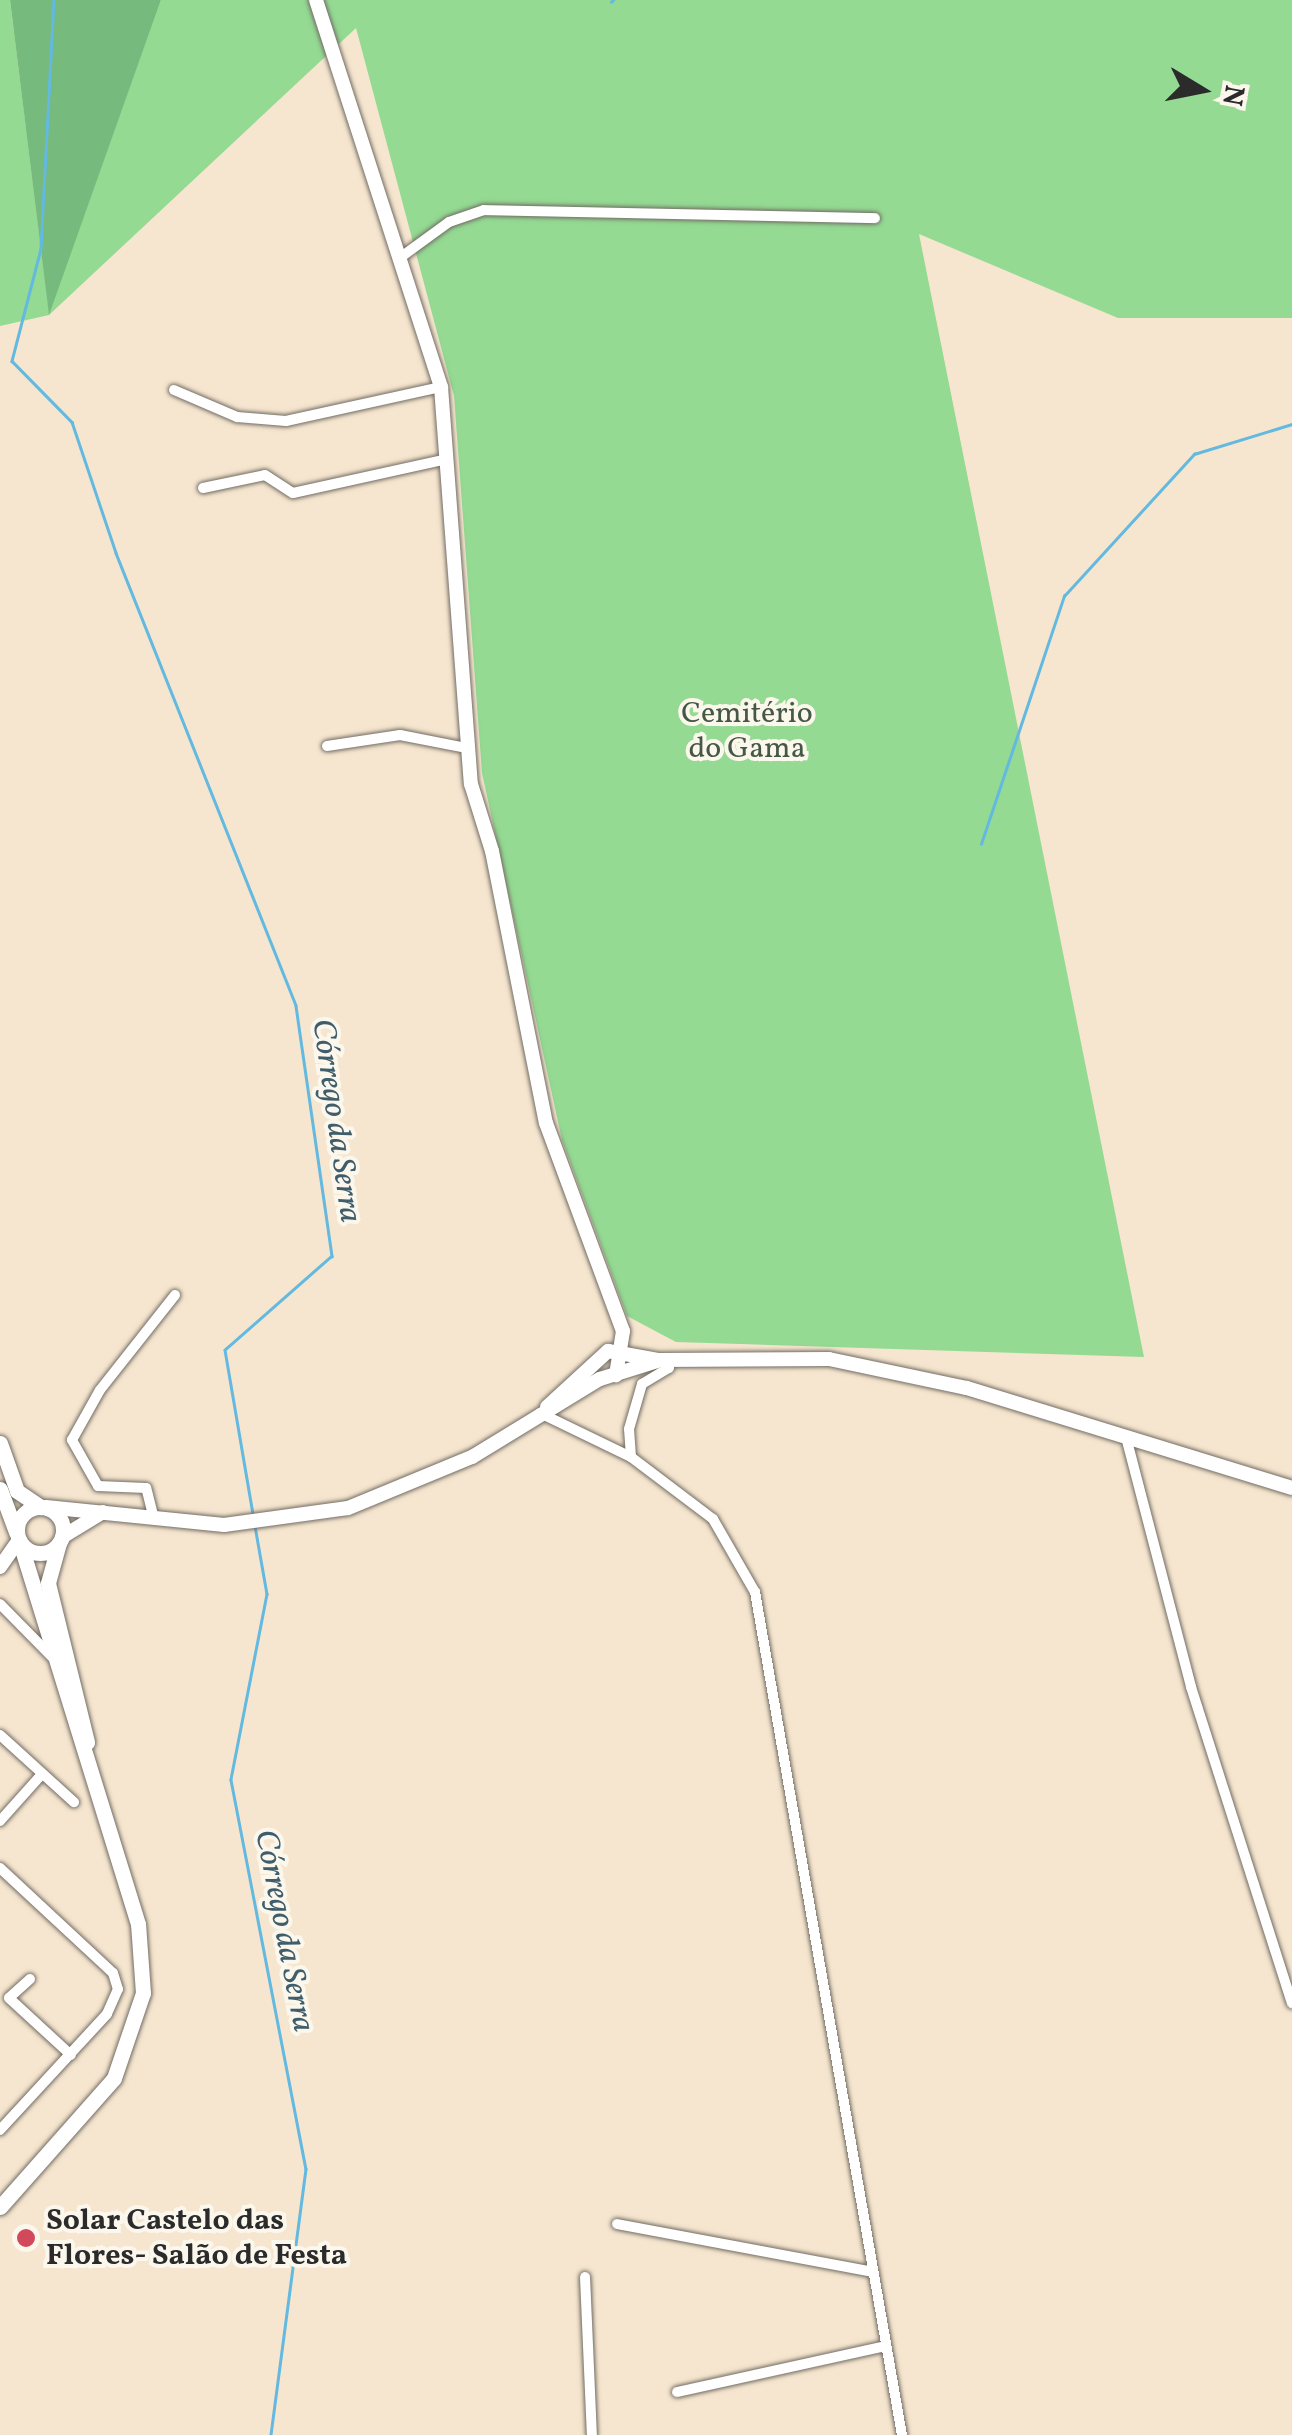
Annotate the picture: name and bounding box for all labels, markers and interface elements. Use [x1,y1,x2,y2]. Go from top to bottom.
north arrow [1152,40,1252,140]
text: N [1211,82,1253,109]
park label: Cemitério do Gama [681,696,813,766]
water label: Córrego da Serra [302,1017,368,1225]
water label: Córrego da Serra [245,1827,321,2035]
place label: Solar Castelo das Flores- Salão de Festa [46,2203,348,2274]
marker: Solar Castelo das Flores- Salão de Festa [15,2227,37,2249]

